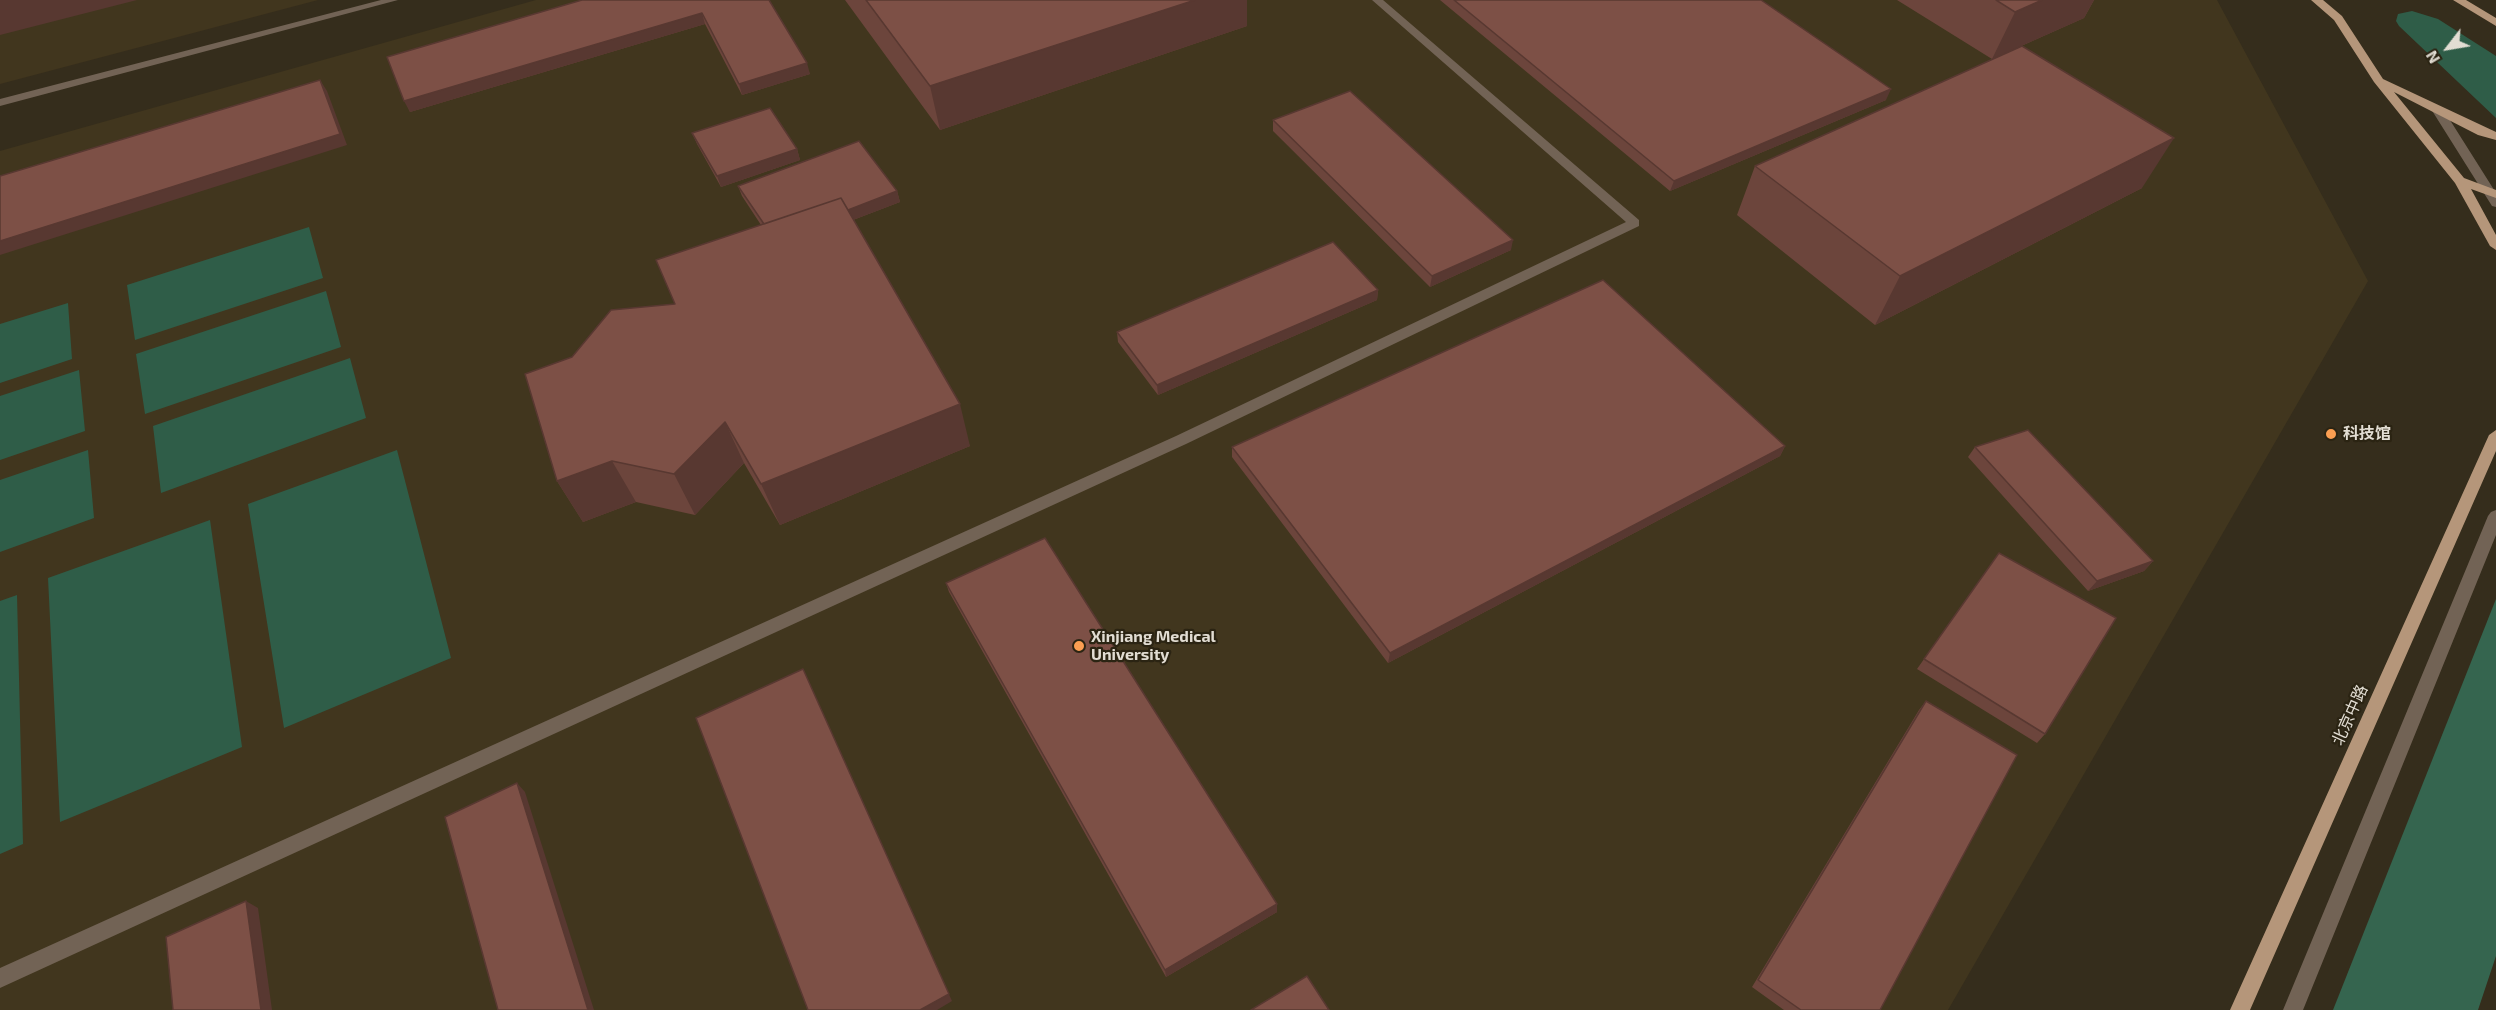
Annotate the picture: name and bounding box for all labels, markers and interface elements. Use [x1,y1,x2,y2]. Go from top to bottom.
north arrow [2418,18,2478,78]
text: N [2421,48,2443,67]
place label: 科技馆 [2343,424,2391,444]
marker: 科技馆 [2324,427,2338,441]
place label: Xinjiang Medical University [1091,627,1216,665]
marker: Xinjiang Medical University [1072,639,1086,653]
street label: 北京中路 [2328,682,2372,748]

